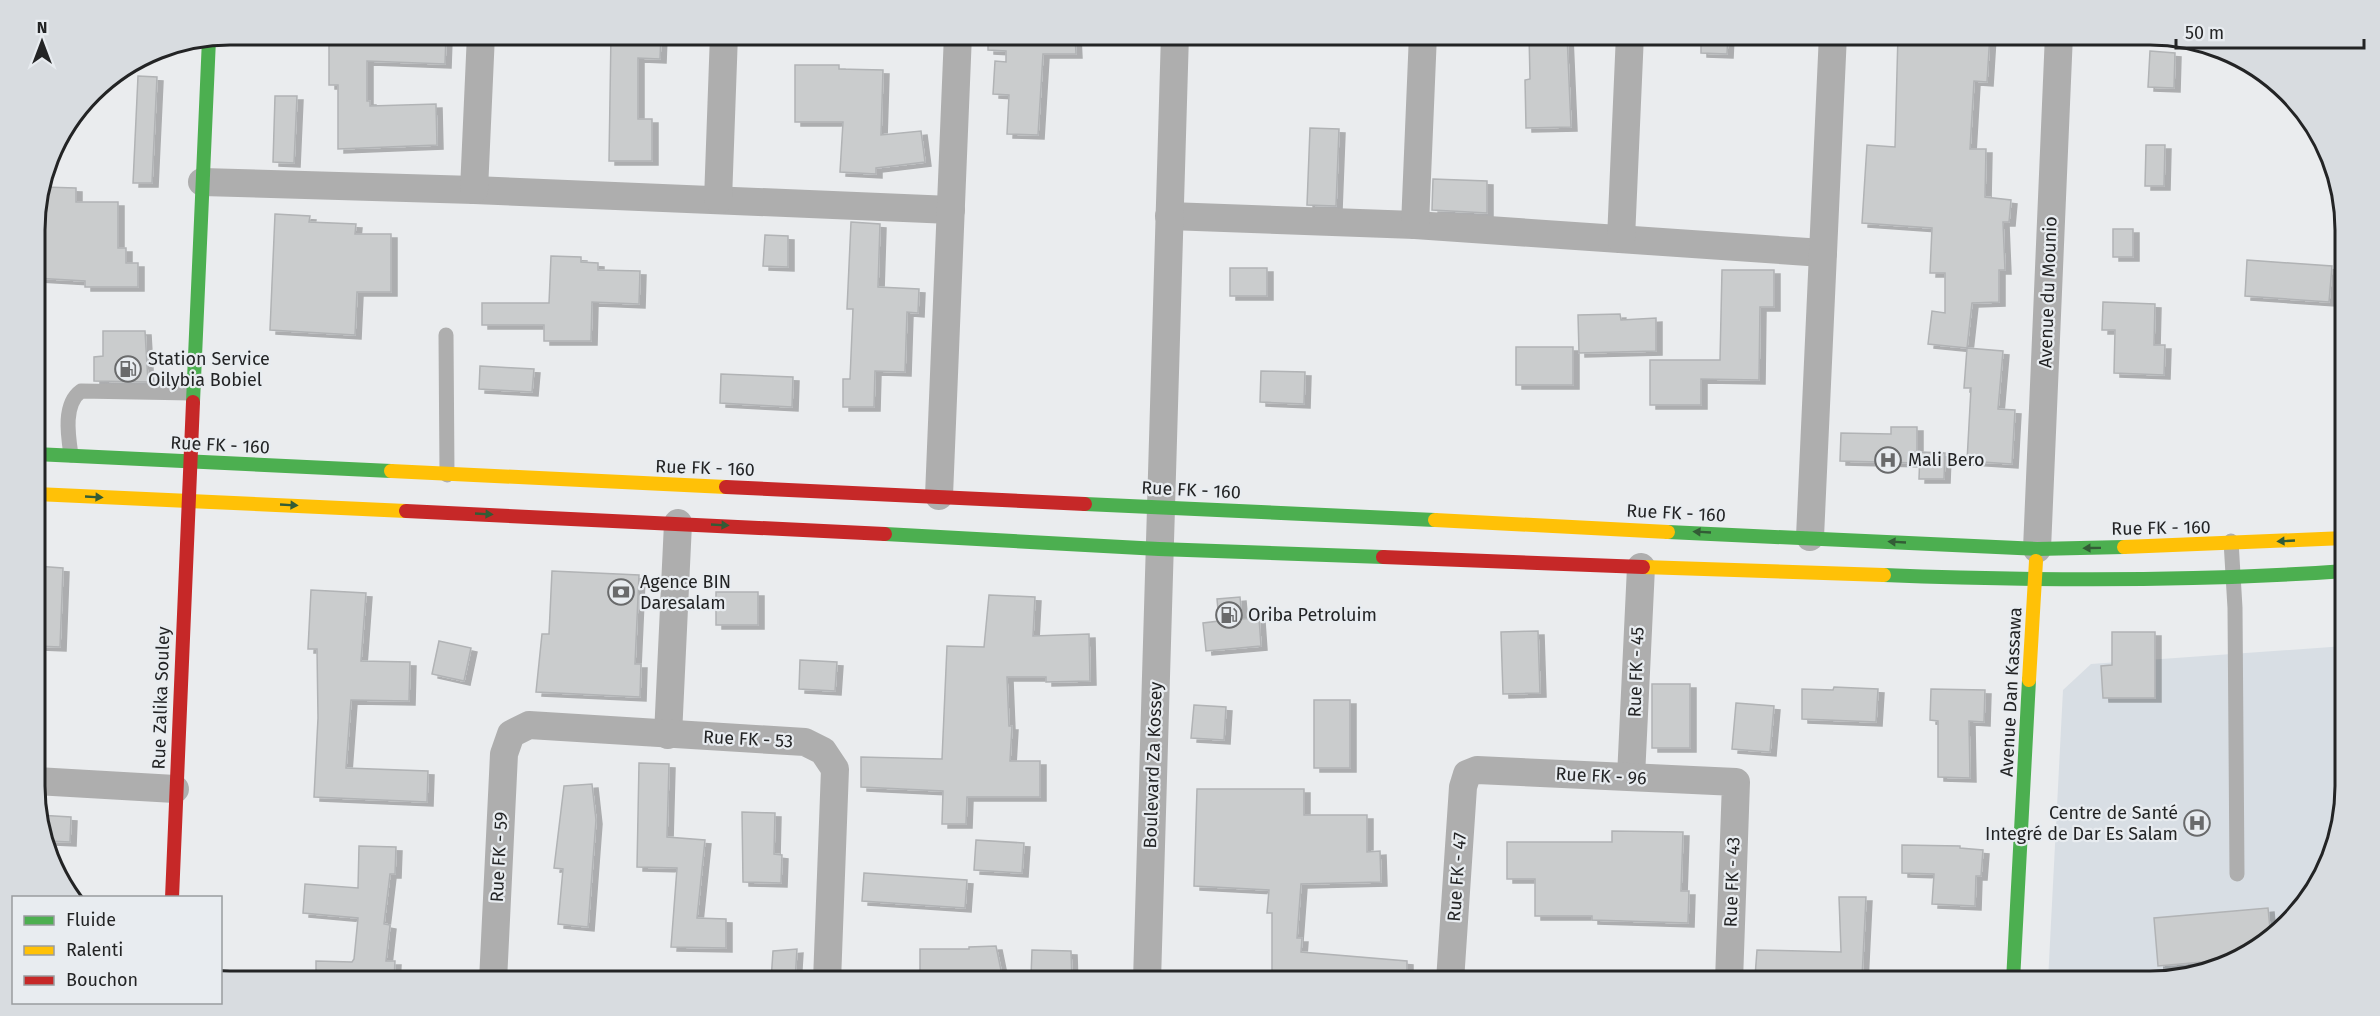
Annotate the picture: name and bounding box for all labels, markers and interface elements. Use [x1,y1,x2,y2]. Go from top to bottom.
north arrow [12,12,72,72]
scale bar [2176,12,2364,50]
text: N [37,18,47,37]
text: 50 m [2185,22,2224,44]
street label: Avenue du Mounio [2034,216,2062,368]
place label: Station Service Oilybia Bobiel [148,348,270,391]
fuel station icon: Station Service Oilybia Bobiel [113,354,143,384]
street label: Rue FK - 160 [170,431,270,459]
hospital icon: Mali Bero [1873,445,1903,475]
place label: Mali Bero [1908,449,1984,471]
street label: Rue FK - 160 [655,455,755,481]
street label: Rue FK - 160 [1141,476,1241,504]
one-way arrow [84,492,103,501]
street label: Rue FK - 160 [1626,499,1726,527]
one-way arrow [279,501,298,510]
one-way arrow [474,509,493,519]
street label: Rue FK - 160 [2111,516,2211,540]
one-way arrow [711,520,730,530]
one-way arrow [1692,528,1711,537]
one-way arrow [1887,537,1906,546]
one-way arrow [2277,537,2296,546]
one-way arrow [2082,543,2101,552]
place label: Agence BIN Daresalam [640,571,731,614]
bank icon: Agence BIN Daresalam [606,577,636,607]
fuel station icon: Oriba Petroluim [1214,600,1244,630]
place label: Oriba Petroluim [1248,604,1377,626]
street label: Avenue Dan Kassawa [1996,607,2026,777]
street label: Rue Zalika Souley [148,626,174,770]
street label: Rue FK - 45 [1623,626,1649,718]
street label: Boulevard Za Kossey [1139,681,1167,849]
street label: Rue FK - 53 [702,726,794,752]
street label: Rue FK - 96 [1555,763,1647,789]
place label: Centre de Santé Integré de Dar Es Salam [1985,802,2178,845]
hospital icon: Centre de Santé Integré de Dar Es Salam [2182,808,2212,838]
street label: Rue FK - 59 [486,811,512,903]
street label: Rue FK - 47 [1443,832,1471,922]
street label: Rue FK - 43 [1719,836,1745,928]
legend [12,896,222,1004]
text: Fluide [66,909,116,931]
text: Ralenti [66,939,123,961]
text: Bouchon [66,969,138,991]

